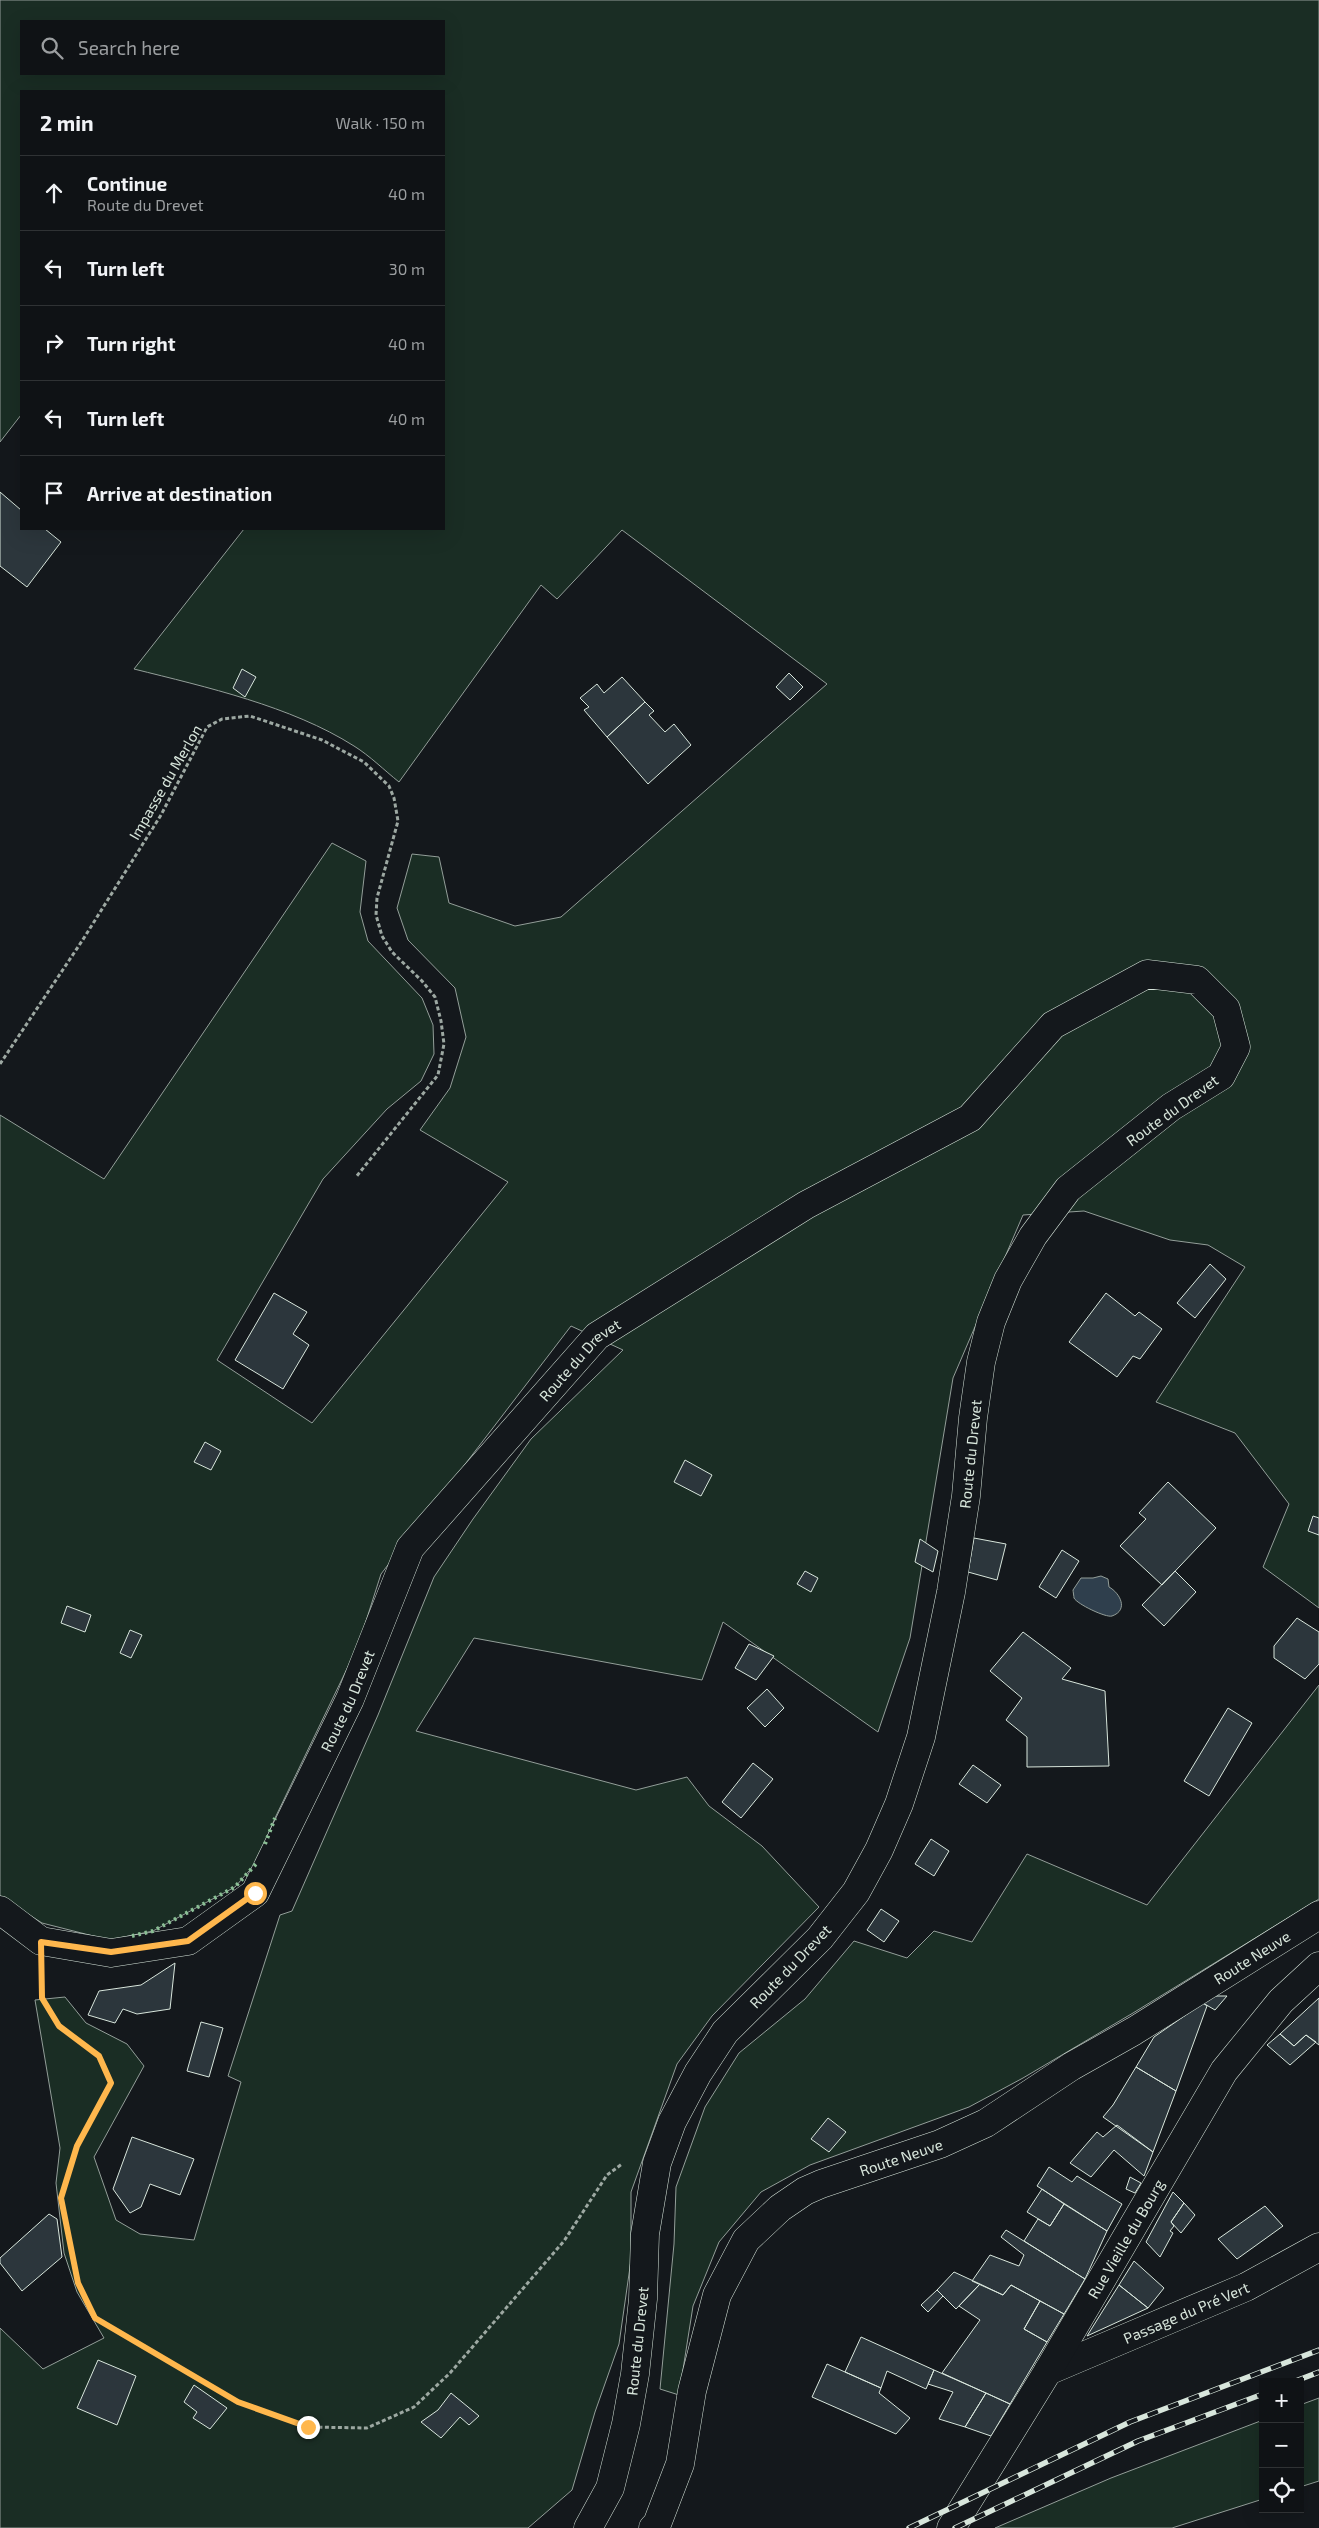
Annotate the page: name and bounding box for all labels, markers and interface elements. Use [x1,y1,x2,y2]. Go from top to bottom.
search box [20,20,445,75]
icon: search [38,34,66,62]
text: Search here [78,36,180,59]
text: 2 min [40,110,94,135]
text: Walk · 150 m [335,113,425,132]
text: Continue [87,172,167,195]
icon: ahead [40,179,68,207]
text: 40 m [388,184,425,203]
text: Route du Drevet [87,195,204,214]
icon: left [40,254,68,282]
text: Turn left [87,257,164,280]
text: 30 m [389,259,425,278]
icon: right [40,329,68,357]
text: Turn right [87,332,175,355]
text: 40 m [388,334,425,353]
icon: left [40,404,68,432]
text: Turn left [87,407,164,430]
text: 40 m [388,409,425,428]
icon: arrive [40,479,68,507]
text: Arrive at destination [87,482,272,505]
street label: Impasse du Merlon [125,721,205,843]
street label: Route du Drevet [1122,1070,1222,1149]
street label: Route du Drevet [535,1315,624,1405]
street label: Route du Drevet [955,1398,985,1509]
street label: Route du Drevet [317,1647,378,1755]
route start [244,1882,267,1905]
street label: Route du Drevet [746,1920,835,2012]
street label: Route Neuve [1210,1927,1293,1988]
street label: Route Neuve [857,2135,945,2179]
street label: Rue Vieille du Bourg [1084,2175,1168,2302]
street label: Passage du Pré Vert [1120,2278,1252,2347]
street label: Route du Drevet [622,2285,652,2396]
map controls [1259,2378,1304,2513]
button: + [1259,2378,1304,2423]
route end [297,2416,320,2439]
button: − [1259,2423,1304,2468]
button: locate [1259,2468,1304,2513]

